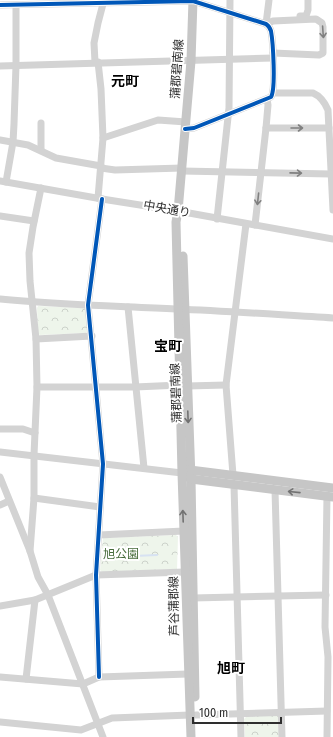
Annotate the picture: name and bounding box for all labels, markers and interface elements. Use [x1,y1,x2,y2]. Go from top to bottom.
one-way arrow [320,25,327,38]
street label: 蒲郡碧南線 [168,39,186,99]
district label: 元町 [111,73,139,90]
one-way arrow [290,124,303,132]
one-way arrow [289,169,302,177]
one-way arrow [254,192,261,205]
street label: 中央通り [142,198,192,220]
district label: 宝町 [154,338,182,355]
street label: 蒲郡碧南線 [168,363,184,423]
one-way arrow [185,410,192,423]
one-way arrow [288,489,301,496]
one-way arrow [180,510,187,523]
park label: 旭公園 [103,547,139,561]
street label: 芦谷蒲郡線 [166,576,182,636]
district label: 旭町 [217,660,245,677]
scale bar [193,699,281,725]
text: 100 m [199,706,228,720]

